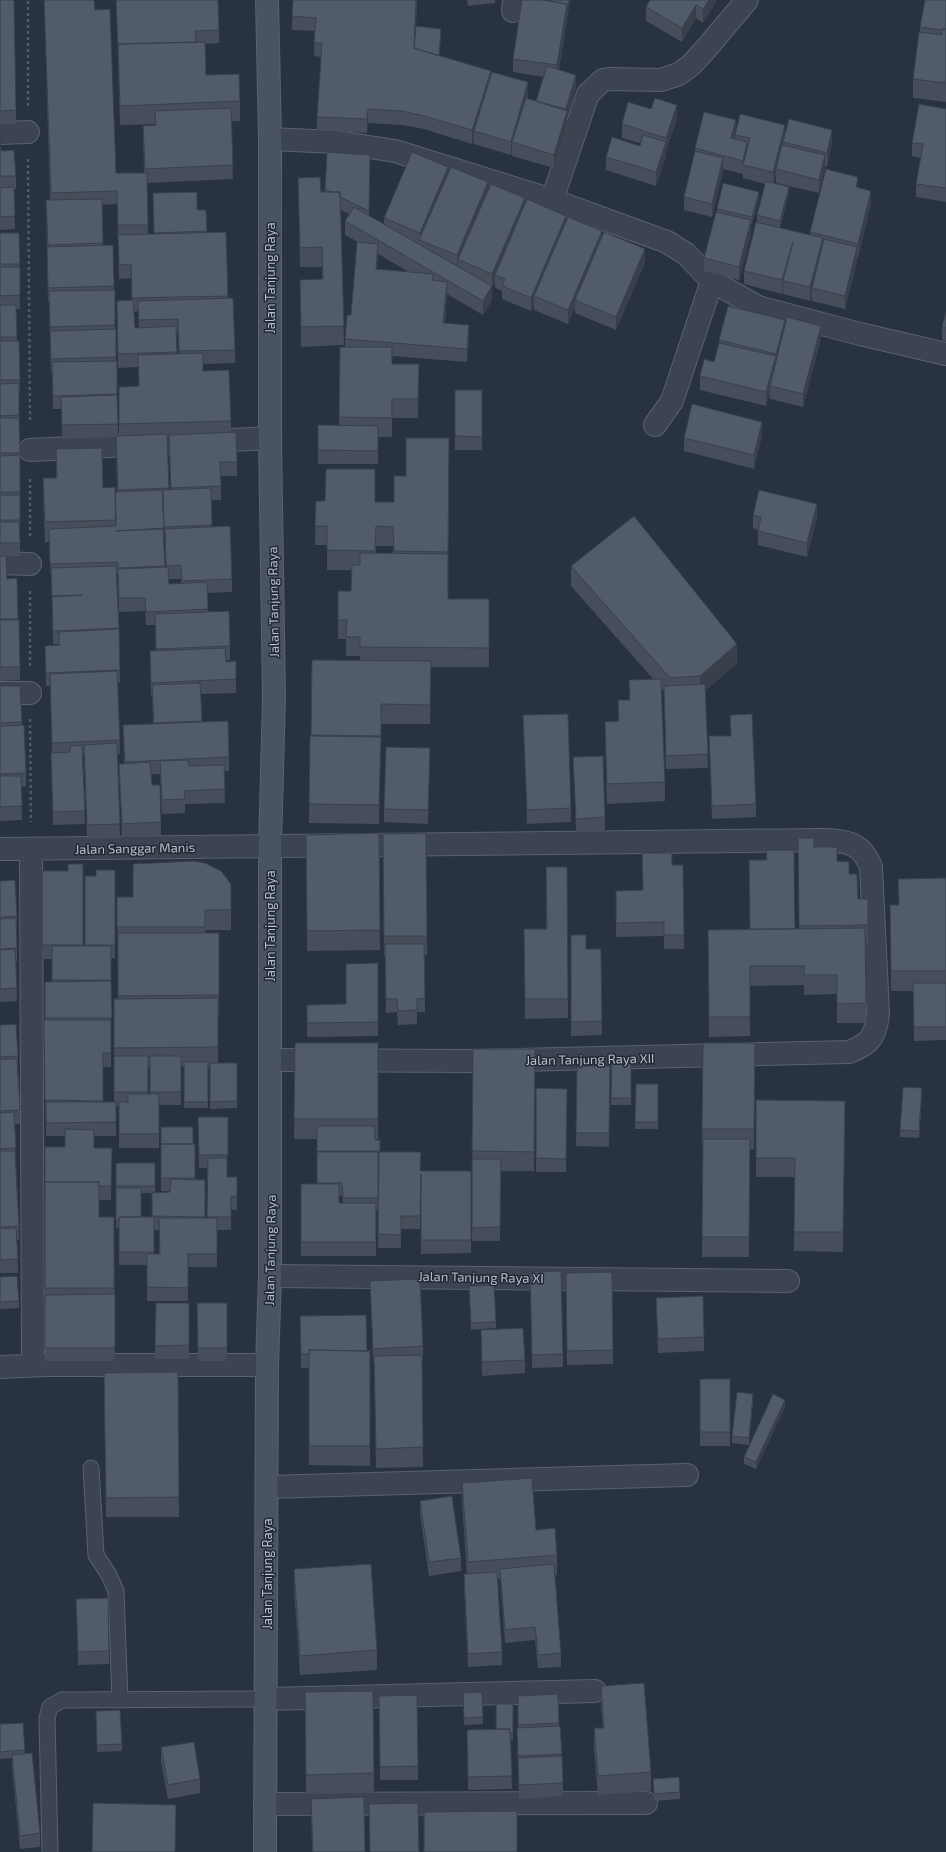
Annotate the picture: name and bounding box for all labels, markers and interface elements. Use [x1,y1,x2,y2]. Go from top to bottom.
street label: Jalan Tanjung Raya [262,222,278,334]
street label: Jalan Tanjung Raya [264,546,282,658]
street label: Jalan Sanggar Manis [75,839,195,857]
street label: Jalan Tanjung Raya [262,870,278,982]
street label: Jalan Tanjung Raya XII [525,1050,655,1068]
street label: Jalan Tanjung Raya [261,1194,279,1306]
street label: Jalan Tanjung Raya XI [418,1268,544,1286]
street label: Jalan Tanjung Raya [259,1518,275,1630]

